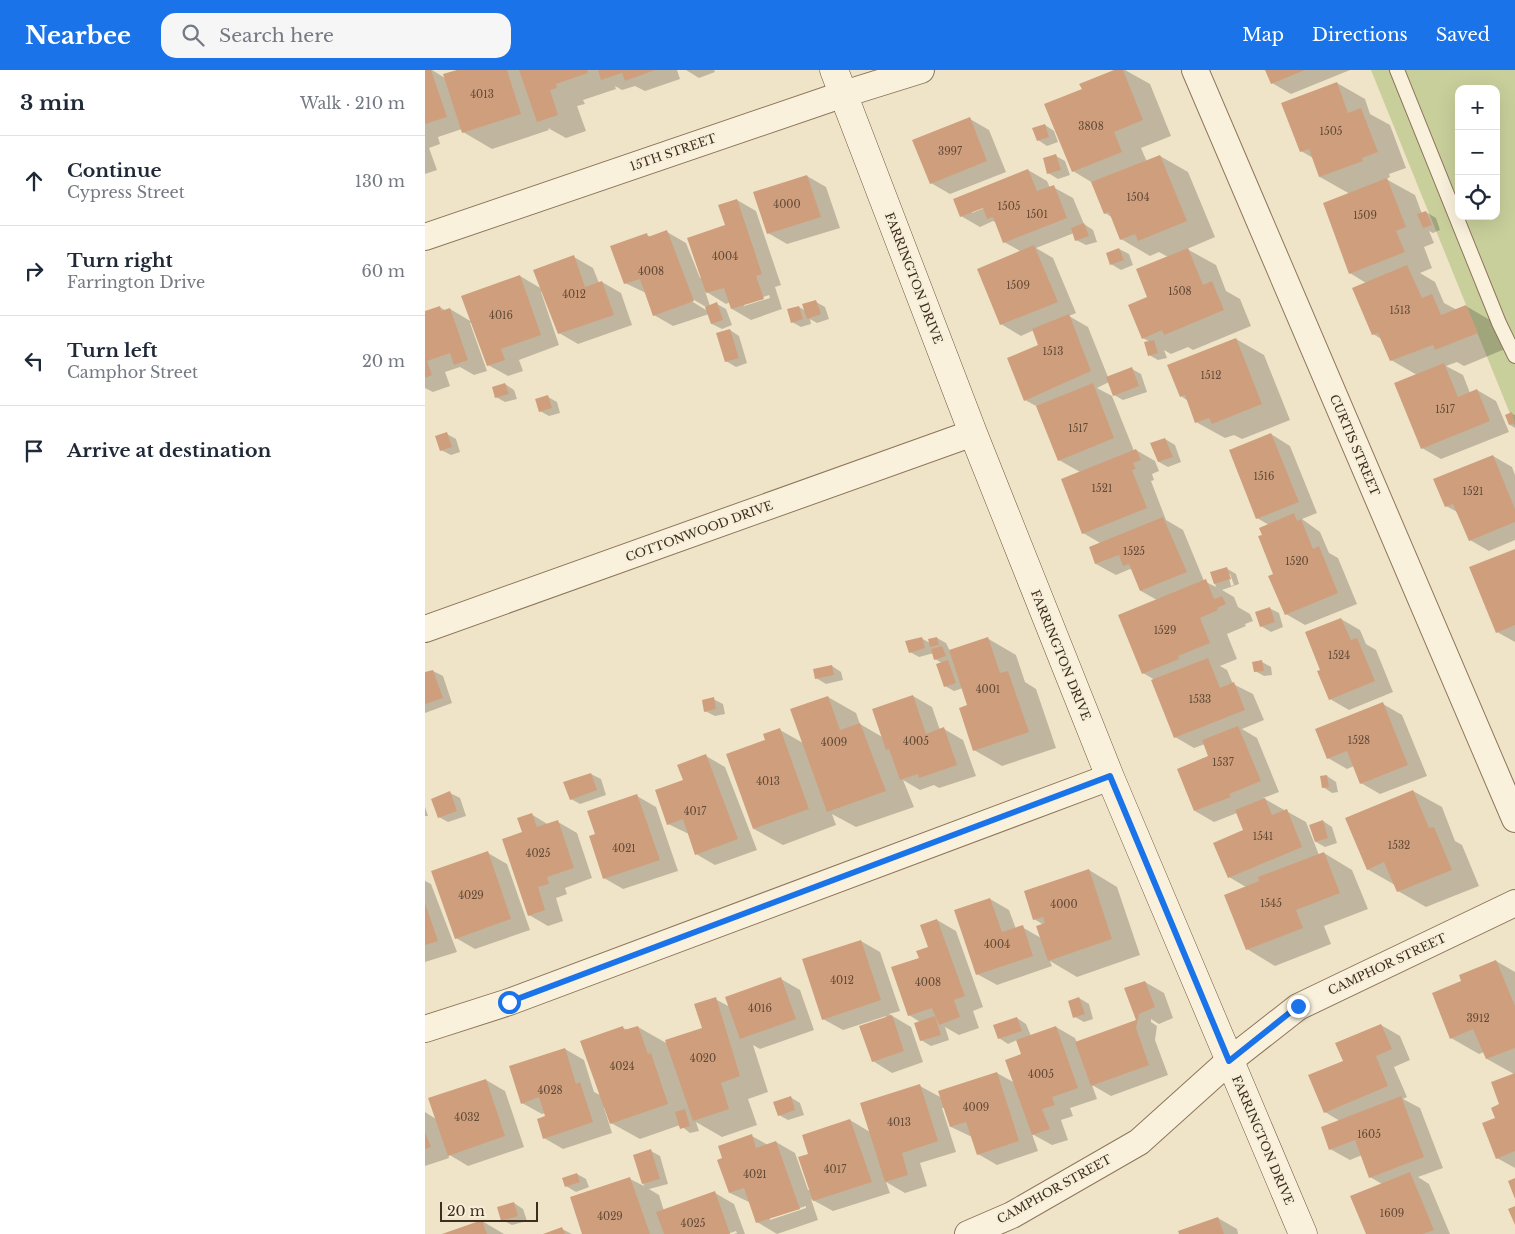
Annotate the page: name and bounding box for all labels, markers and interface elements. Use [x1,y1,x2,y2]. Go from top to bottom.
search box [161,13,511,58]
text: Nearbee [25,21,131,50]
icon: search [179,21,207,49]
text: Search here [219,24,334,47]
text: Map [1242,24,1284,46]
text: Directions [1312,24,1408,46]
text: Saved [1436,24,1490,46]
map controls [1455,85,1500,220]
button: + [1455,85,1500,130]
house number: 4013 [470,88,494,101]
text: 3 min [20,90,85,116]
text: Walk · 210 m [300,93,405,113]
house number: 3808 [1078,120,1104,133]
house number: 1505 [1320,125,1343,138]
street label: 15TH STREET [628,130,718,174]
button: − [1455,130,1500,175]
house number: 3997 [938,145,963,158]
text: Continue [67,159,162,182]
icon: ahead [20,167,48,195]
text: 130 m [355,171,405,191]
button: locate [1455,175,1500,220]
text: Cypress Street [67,182,185,202]
house number: 1504 [1126,191,1150,204]
house number: 4000 [773,198,801,211]
house number: 1505 [998,200,1021,213]
house number: 1501 [1026,208,1048,221]
house number: 1509 [1353,209,1377,222]
street label: FARRINGTON DRIVE [882,210,946,346]
text: Turn right [67,249,173,272]
house number: 4004 [712,250,738,263]
icon: right [20,257,48,285]
text: 60 m [362,261,405,281]
house number: 4008 [638,265,664,278]
text: Farrington Drive [67,272,205,292]
house number: 1509 [1006,279,1030,292]
house number: 1508 [1168,285,1192,298]
house number: 4012 [562,288,586,301]
house number: 1513 [1390,304,1410,317]
house number: 4016 [489,309,513,322]
text: Turn left [67,339,158,362]
house number: 1513 [1043,345,1063,358]
icon: left [20,347,48,375]
text: 20 m [362,351,405,371]
text: Camphor Street [67,362,198,382]
house number: 1512 [1201,369,1221,382]
street label: CURTIS STREET [1327,392,1383,498]
house number: 1517 [1435,403,1456,416]
house number: 1517 [1068,422,1089,435]
icon: arrive [20,437,48,465]
text: Arrive at destination [67,439,271,462]
house number: 1516 [1253,470,1275,483]
house number: 1521 [1092,482,1112,495]
house number: 1521 [1463,485,1483,498]
street label: COTTONWOOD DRIVE [623,497,775,565]
house number: 1525 [1123,545,1145,558]
house number: 1520 [1285,555,1309,568]
street label: FARRINGTON DRIVE [1028,588,1094,723]
house number: 1529 [1154,624,1176,637]
house number: 1524 [1328,649,1350,662]
house number: 4001 [976,683,1000,696]
house number: 1533 [1189,693,1211,706]
house number: 1528 [1348,734,1370,747]
house number: 4005 [903,735,929,748]
house number: 4009 [821,736,847,749]
house number: 1537 [1212,756,1235,769]
house number: 4013 [756,775,780,788]
house number: 4017 [684,805,707,818]
house number: 1541 [1253,830,1273,843]
house number: 1532 [1388,839,1410,852]
house number: 4021 [612,842,636,855]
house number: 4025 [526,847,551,860]
house number: 4029 [458,889,484,902]
house number: 1545 [1260,897,1282,910]
house number: 4000 [1050,898,1078,911]
street label: CAMPHOR STREET [1326,930,1449,998]
house number: 4004 [984,938,1010,951]
house number: 4012 [830,974,854,987]
house number: 4008 [915,976,941,989]
route start [498,991,521,1014]
route end [1287,995,1310,1018]
house number: 4016 [748,1002,772,1015]
house number: 3912 [1466,1012,1490,1025]
house number: 4020 [690,1052,716,1065]
house number: 4024 [610,1060,635,1073]
house number: 4005 [1028,1068,1054,1081]
street label: FARRINGTON DRIVE [1229,1073,1297,1207]
house number: 4028 [537,1084,563,1097]
house number: 4009 [963,1101,989,1114]
house number: 4032 [454,1111,480,1124]
house number: 4013 [887,1116,911,1129]
house number: 1605 [1357,1128,1381,1141]
street label: CAMPHOR STREET [994,1151,1114,1227]
house number: 4017 [824,1163,847,1176]
house number: 4021 [743,1168,767,1181]
scale bar [440,1199,537,1222]
text: 20 m [447,1202,485,1220]
house number: 1609 [1380,1207,1404,1220]
house number: 4029 [597,1210,623,1223]
house number: 4025 [681,1217,706,1230]

